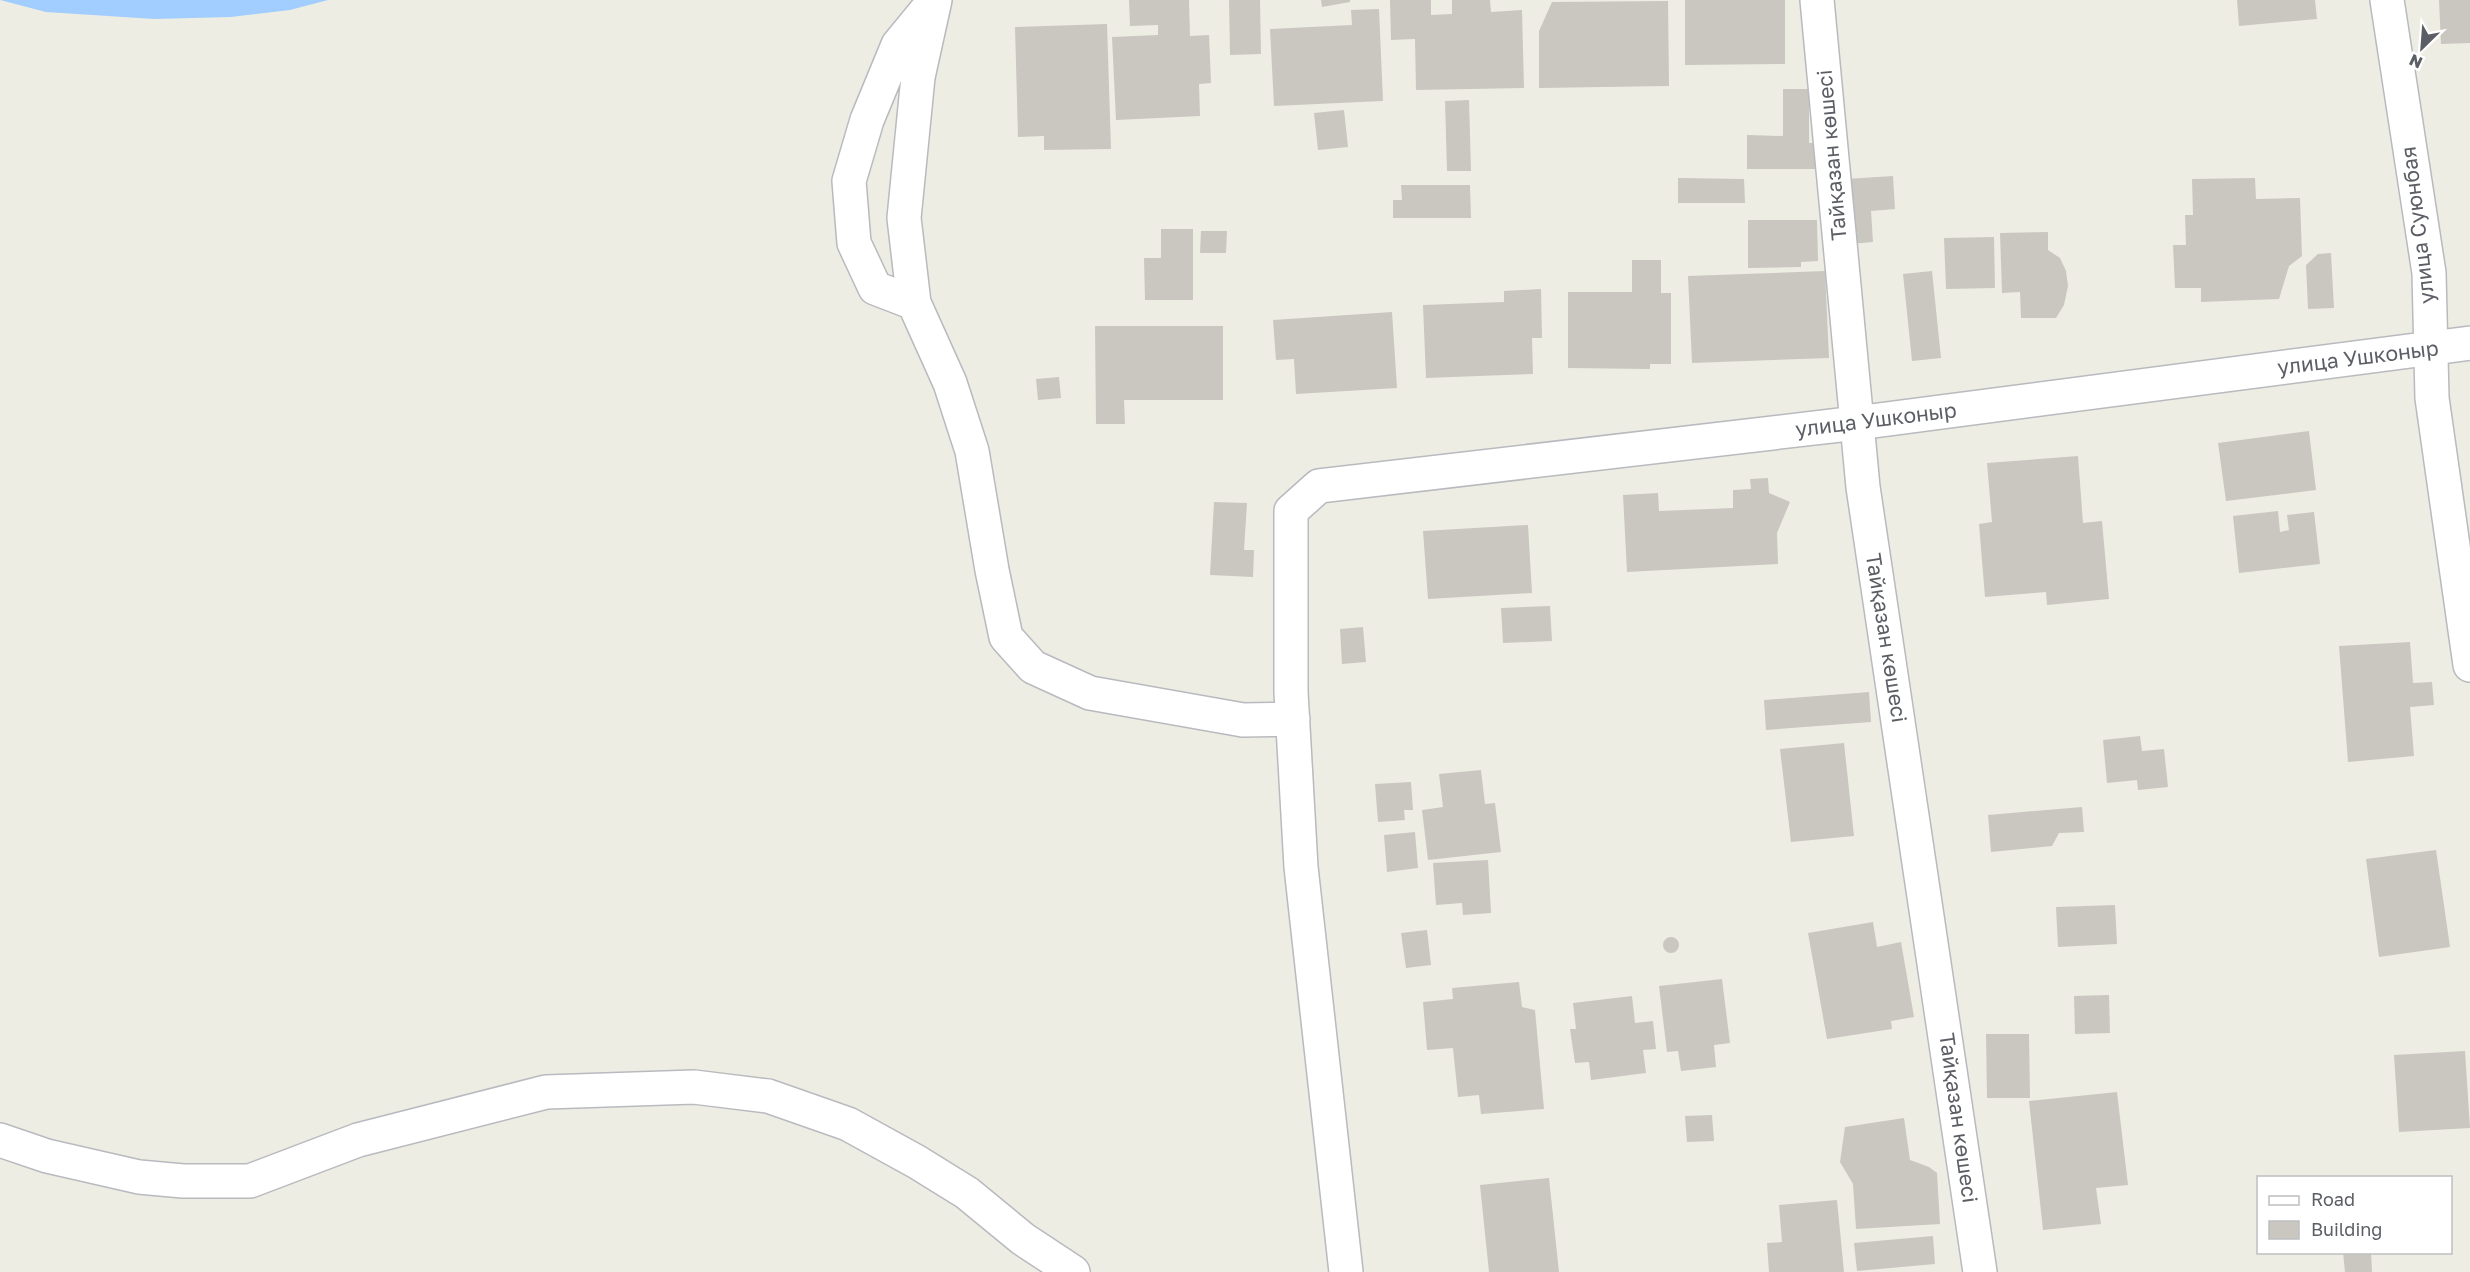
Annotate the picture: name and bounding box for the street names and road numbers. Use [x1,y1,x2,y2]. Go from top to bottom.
street label: Тайқазан көшесі [1811,69,1851,241]
street label: улица Суюнбая [2394,145,2440,305]
street label: улица Ушконыр [2276,334,2440,380]
street label: улица Ушконыр [1794,396,1958,442]
street label: Тайқазан көшесі [1861,551,1913,724]
street label: Тайқазан көшесі [1934,1031,1984,1204]

